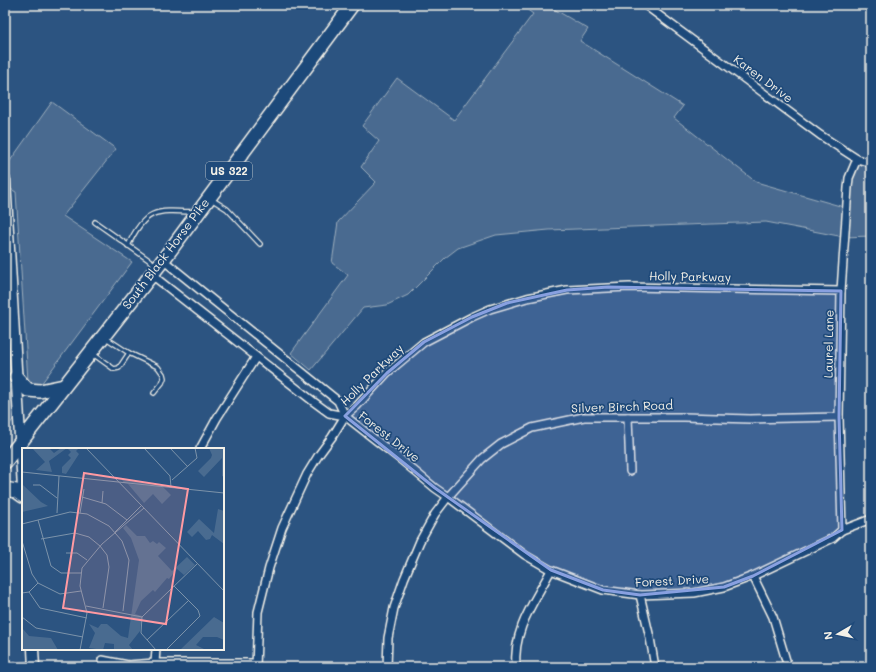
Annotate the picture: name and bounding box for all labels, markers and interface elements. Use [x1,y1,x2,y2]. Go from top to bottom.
street label: Karen Drive [731,51,797,106]
road number: US 322 [206,162,252,180]
street label: South Black Horse Pike [118,195,212,312]
street label: Holly Parkway [649,267,731,285]
street label: Laurel Lane [819,310,837,378]
street label: Holly Parkway [336,340,406,409]
street label: Silver Birch Road [571,396,673,416]
street label: Forest Drive [356,407,424,465]
inset map [22,448,224,650]
street label: Forest Drive [635,570,709,590]
north arrow [818,614,858,654]
text: N [820,630,836,641]

